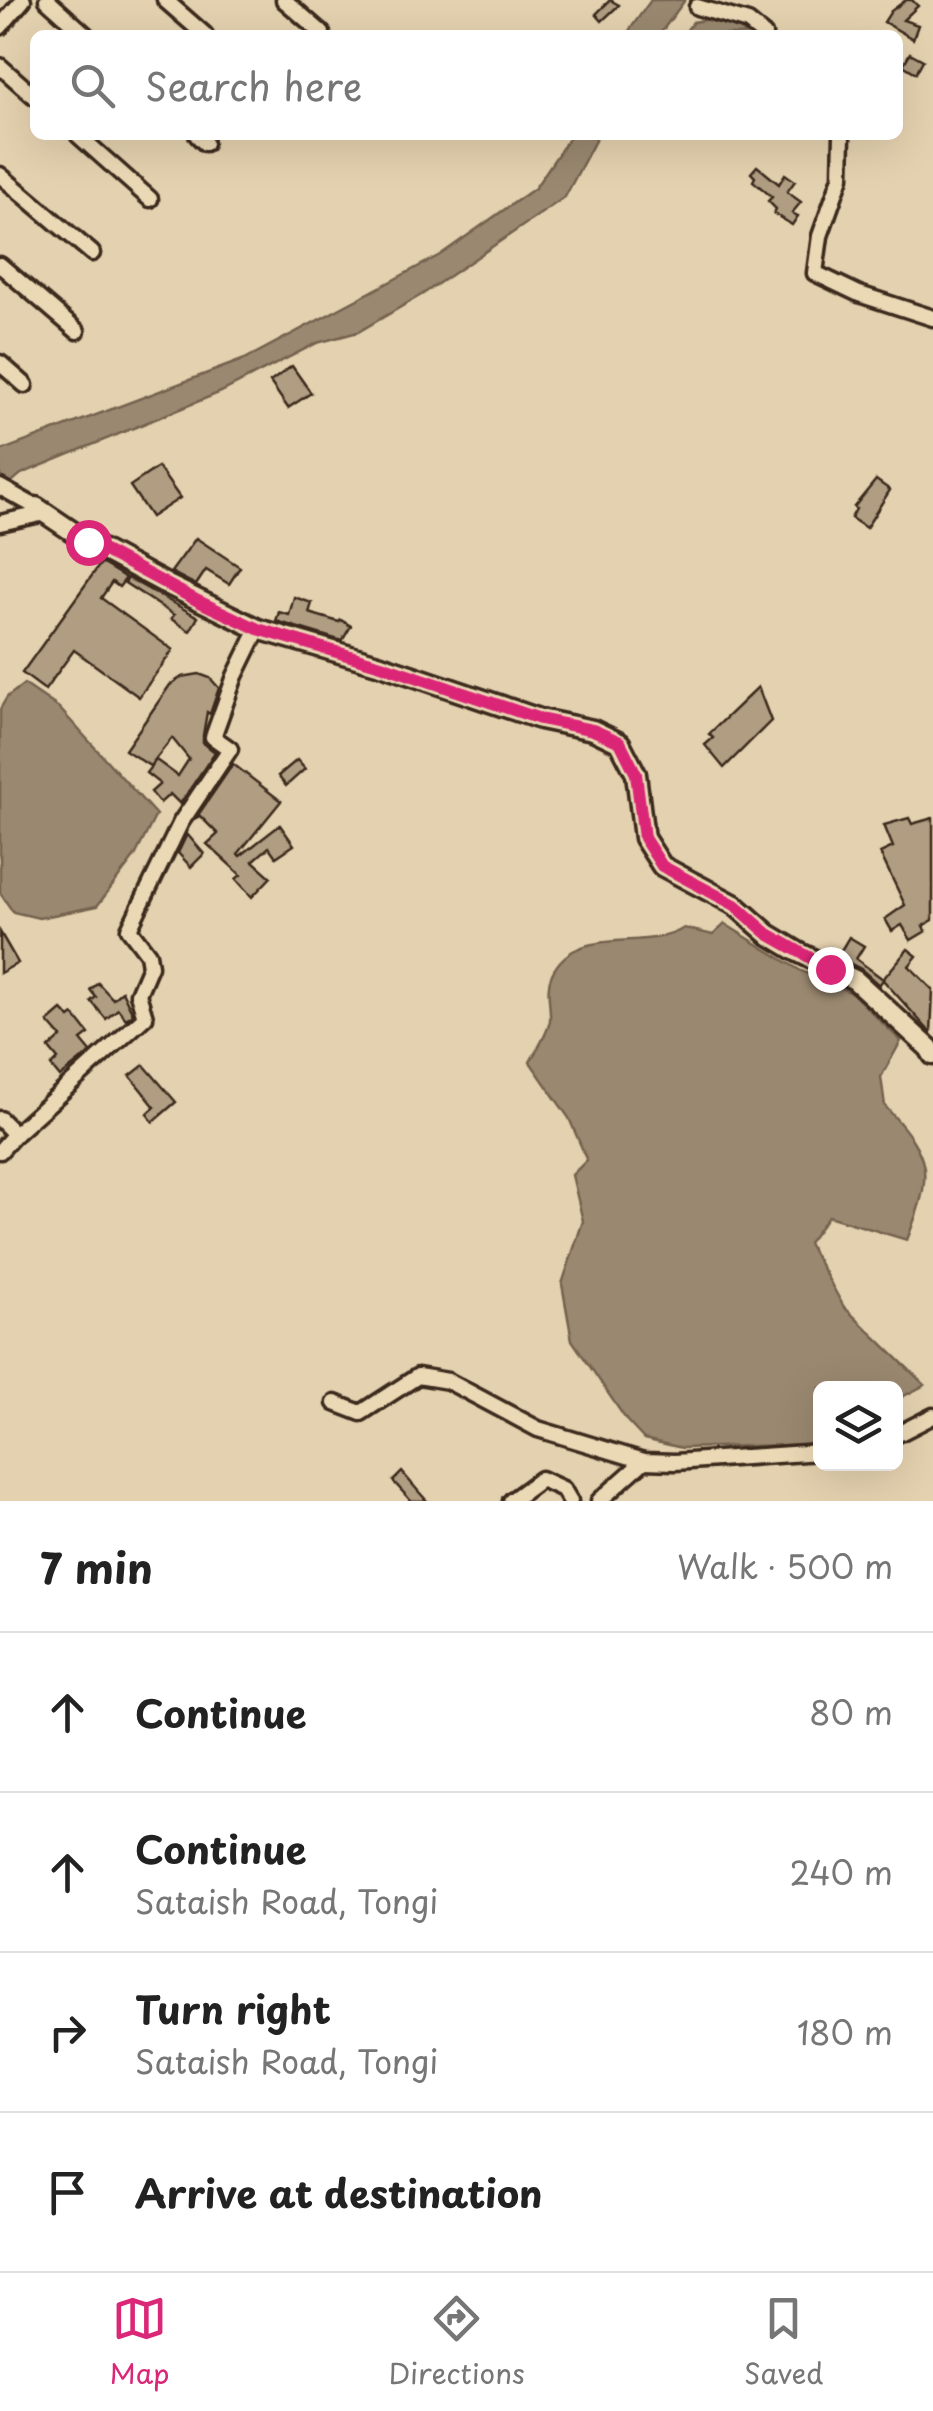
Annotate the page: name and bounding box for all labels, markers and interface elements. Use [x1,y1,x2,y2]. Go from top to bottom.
search box [30,30,903,140]
text: Search here [145,57,362,114]
icon: search [65,58,120,113]
route start [66,520,112,566]
route end [808,947,854,993]
map controls [813,1381,903,1471]
button: layers [813,1381,903,1471]
text: 7 min [40,1535,153,1598]
text: Walk · 500 m [677,1542,893,1590]
text: Continue [135,1684,306,1741]
icon: ahead [40,1685,95,1740]
text: 80 m [809,1688,893,1736]
text: Continue [135,1820,306,1877]
icon: ahead [40,1845,95,1900]
text: 240 m [790,1848,893,1896]
text: Sataish Road, Tongi [135,1877,438,1925]
text: Turn right [135,1980,331,2037]
icon: right [40,2005,95,2060]
text: 180 m [797,2008,893,2056]
text: Sataish Road, Tongi [135,2037,438,2085]
text: Arrive at destination [135,2164,543,2221]
icon: arrive [40,2165,95,2220]
tab: Map [110,2291,169,2394]
tab: Directions [389,2291,525,2394]
tab: Saved [744,2291,823,2394]

